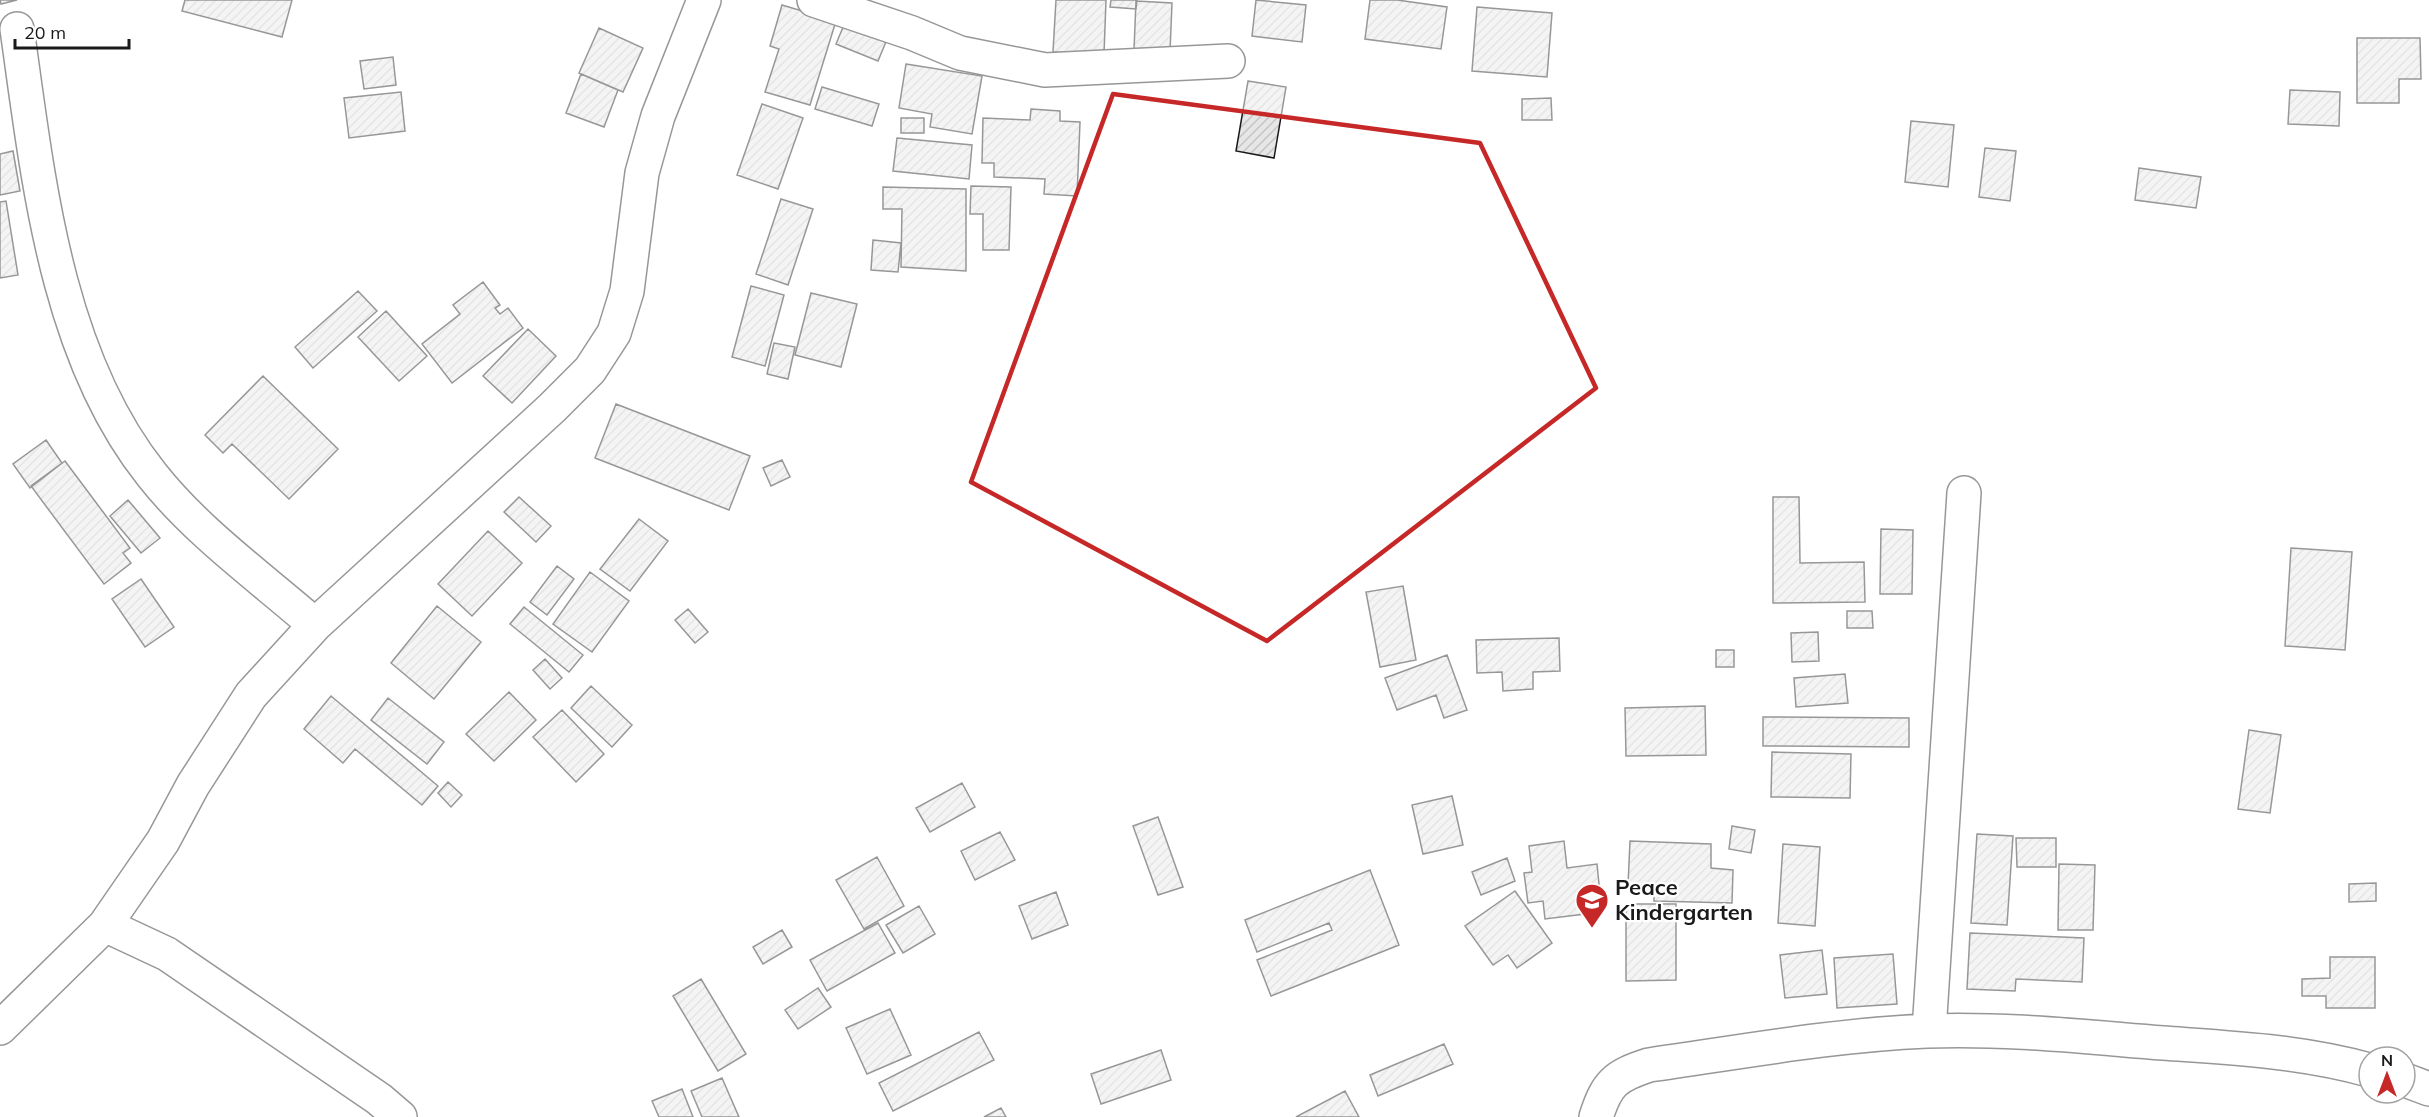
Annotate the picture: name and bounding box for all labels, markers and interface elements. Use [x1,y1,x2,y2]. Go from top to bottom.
scale bar [15,12,129,50]
text: 20 m [24,21,66,44]
place label: Peace Kindergarten [1615,873,1753,926]
school or university icon: Peace Kindergarten [1574,882,1610,929]
north arrow [2357,1045,2417,1105]
text: N [2381,1050,2393,1070]

